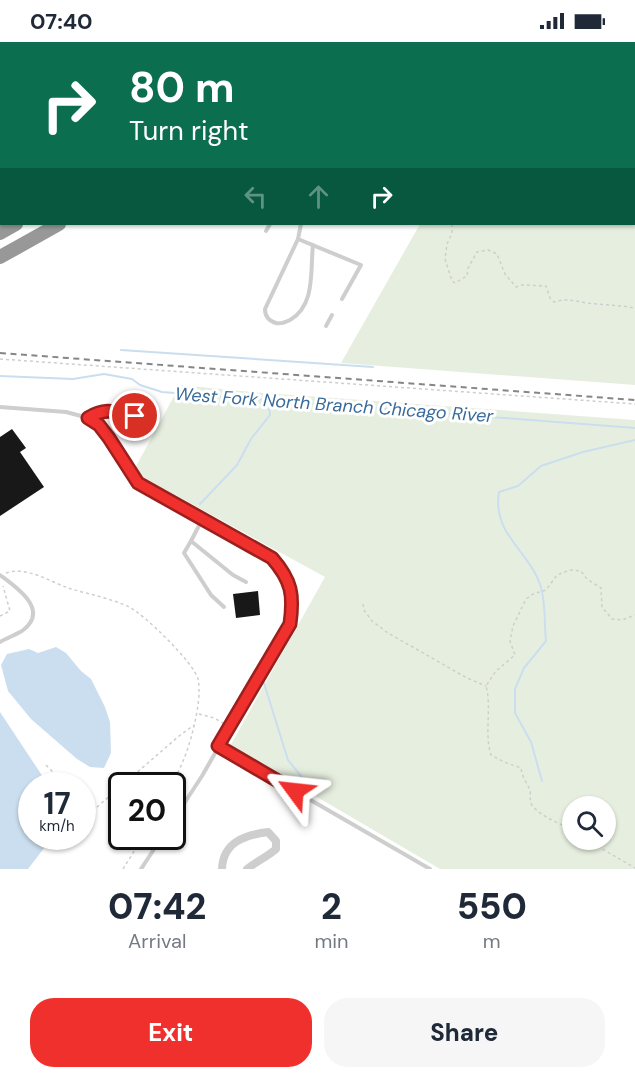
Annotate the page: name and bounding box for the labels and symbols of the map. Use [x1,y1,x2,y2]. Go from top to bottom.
water label: West Fork North Branch Chicago River [174,382,495,428]
pin [109,390,160,441]
position arrow [263,759,327,823]
speed limit sign: 20 [108,772,186,850]

